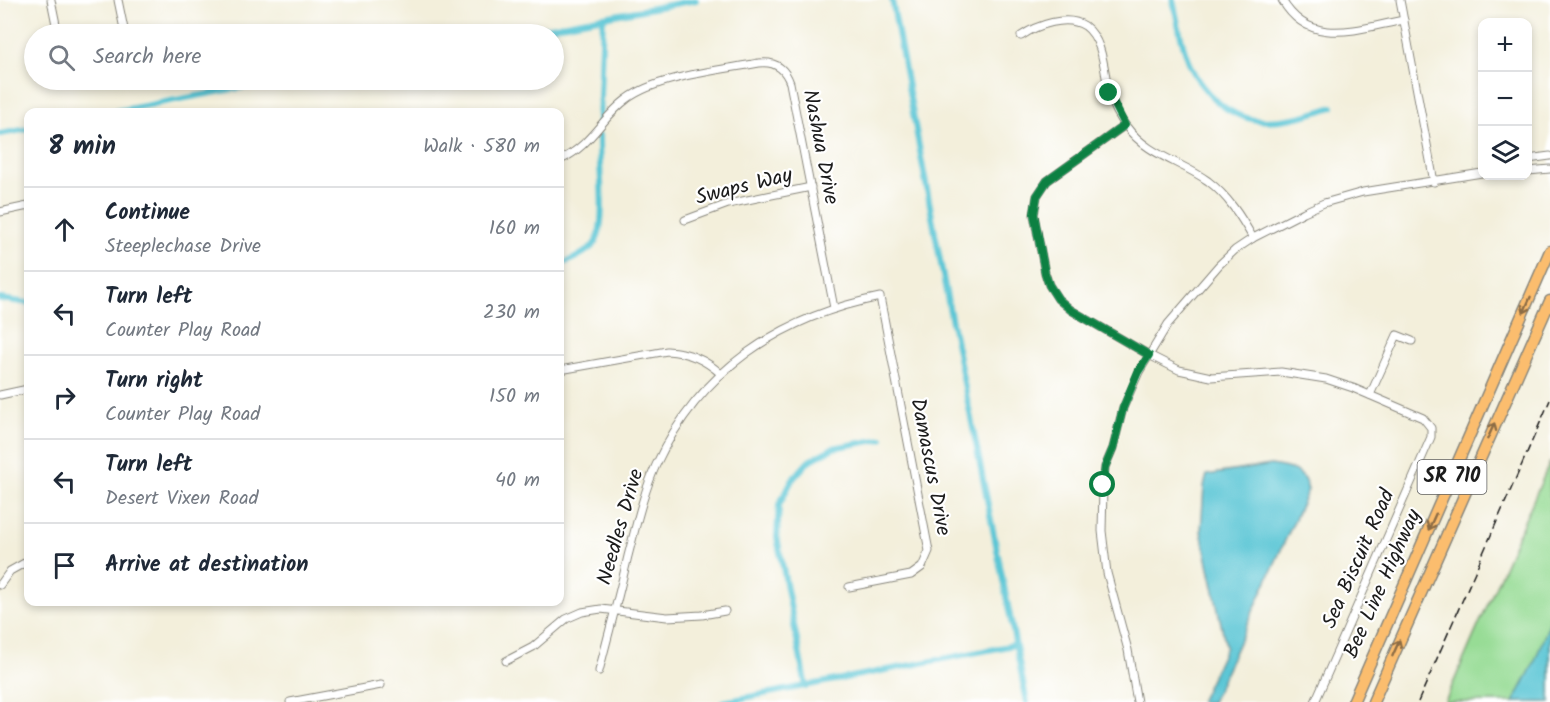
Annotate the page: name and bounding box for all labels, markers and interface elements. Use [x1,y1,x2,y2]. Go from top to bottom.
map controls [1478,18,1532,180]
button: + [1478,18,1532,72]
search box [24,24,564,90]
text: Search here [93,40,201,75]
icon: search [45,41,78,74]
button: − [1478,72,1532,126]
route end [1095,79,1121,105]
street label: Nashua Drive [793,87,847,208]
text: 8 min [48,126,116,168]
button: layers [1478,126,1532,180]
text: Walk · 580 m [423,131,540,163]
street label: Swaps Way [692,159,796,215]
text: Continue [105,196,190,231]
icon: ahead [48,213,81,246]
text: 160 m [489,213,540,245]
text: Steeplechase Drive [105,231,261,263]
text: Turn left [105,280,192,315]
one-way arrow [1520,295,1532,313]
icon: left [48,297,81,330]
text: 230 m [483,297,540,329]
text: Counter Play Road [105,315,260,347]
text: Turn right [105,364,203,399]
icon: right [48,381,81,414]
text: 150 m [489,381,540,413]
street label: Damascus Drive [900,395,960,539]
text: Counter Play Road [105,399,260,431]
one-way arrow [1486,423,1498,441]
text: Turn left [105,448,192,483]
road number: SR 710 [1418,460,1486,494]
icon: left [48,465,81,498]
text: 40 m [495,465,540,497]
street label: Needles Drive [589,465,653,589]
route start [1089,471,1115,497]
text: Desert Vixen Road [105,483,259,515]
street label: Sea Biscuit Road [1314,484,1405,634]
street label: Bee Line Highway [1335,504,1431,664]
one-way arrow [1425,512,1437,530]
text: Arrive at destination [105,548,308,583]
icon: arrive [48,549,81,582]
one-way arrow [1391,640,1403,658]

